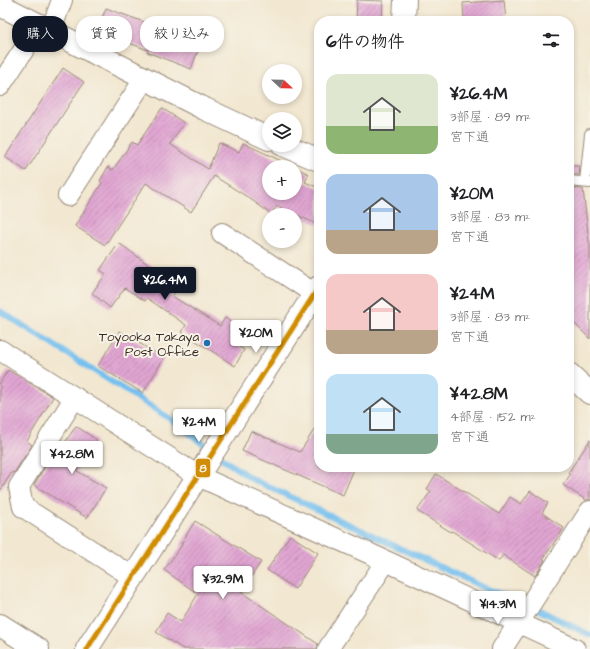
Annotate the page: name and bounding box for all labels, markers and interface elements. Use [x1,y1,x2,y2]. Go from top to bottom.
chip: 購入 [12,16,68,52]
chip: 賃貸 [76,16,132,52]
chip: 絞り込み [140,16,224,52]
icon: filters [540,29,562,51]
text: 6件の物件 [326,30,405,54]
north arrow [262,64,302,104]
map controls [262,64,302,248]
text: ¥26.4M [450,82,508,106]
icon: home [358,90,406,138]
text: 3部屋 · 89 m² [450,108,531,126]
button: layers [262,112,302,152]
text: 宮下通 [450,128,489,146]
button: + [262,160,302,200]
text: ¥20M [450,182,494,206]
icon: home [358,190,406,238]
button: − [262,208,302,248]
text: 3部屋 · 83 m² [450,208,530,226]
text: 宮下通 [450,228,489,246]
pin: ¥26.4M [132,267,198,301]
text: ¥26.4M [143,271,187,289]
text: ¥24M [450,282,494,306]
icon: home [358,290,406,338]
text: 3部屋 · 83 m² [450,308,530,326]
pin: ¥20M [232,320,280,354]
text: ¥20M [239,324,273,342]
place label: Toyooka Takaya Post Office [99,328,199,361]
text: 宮下通 [450,328,489,346]
marker: Toyooka Takaya Post Office [202,338,212,348]
text: ¥42.8M [450,382,508,406]
icon: home [358,390,406,438]
text: 4部屋 · 152 m² [450,408,536,426]
pin: ¥24M [175,409,223,443]
text: ¥24M [182,413,216,431]
text: 宮下通 [450,428,489,446]
pin: ¥42.8M [39,441,105,475]
text: ¥42.8M [50,445,94,463]
line badge: 8 [195,458,211,478]
text: 8 [199,461,207,476]
pin: ¥32.9M [190,566,256,600]
text: ¥32.9M [203,570,243,588]
pin: ¥14.3M [465,591,531,625]
text: ¥14.3M [480,595,516,613]

